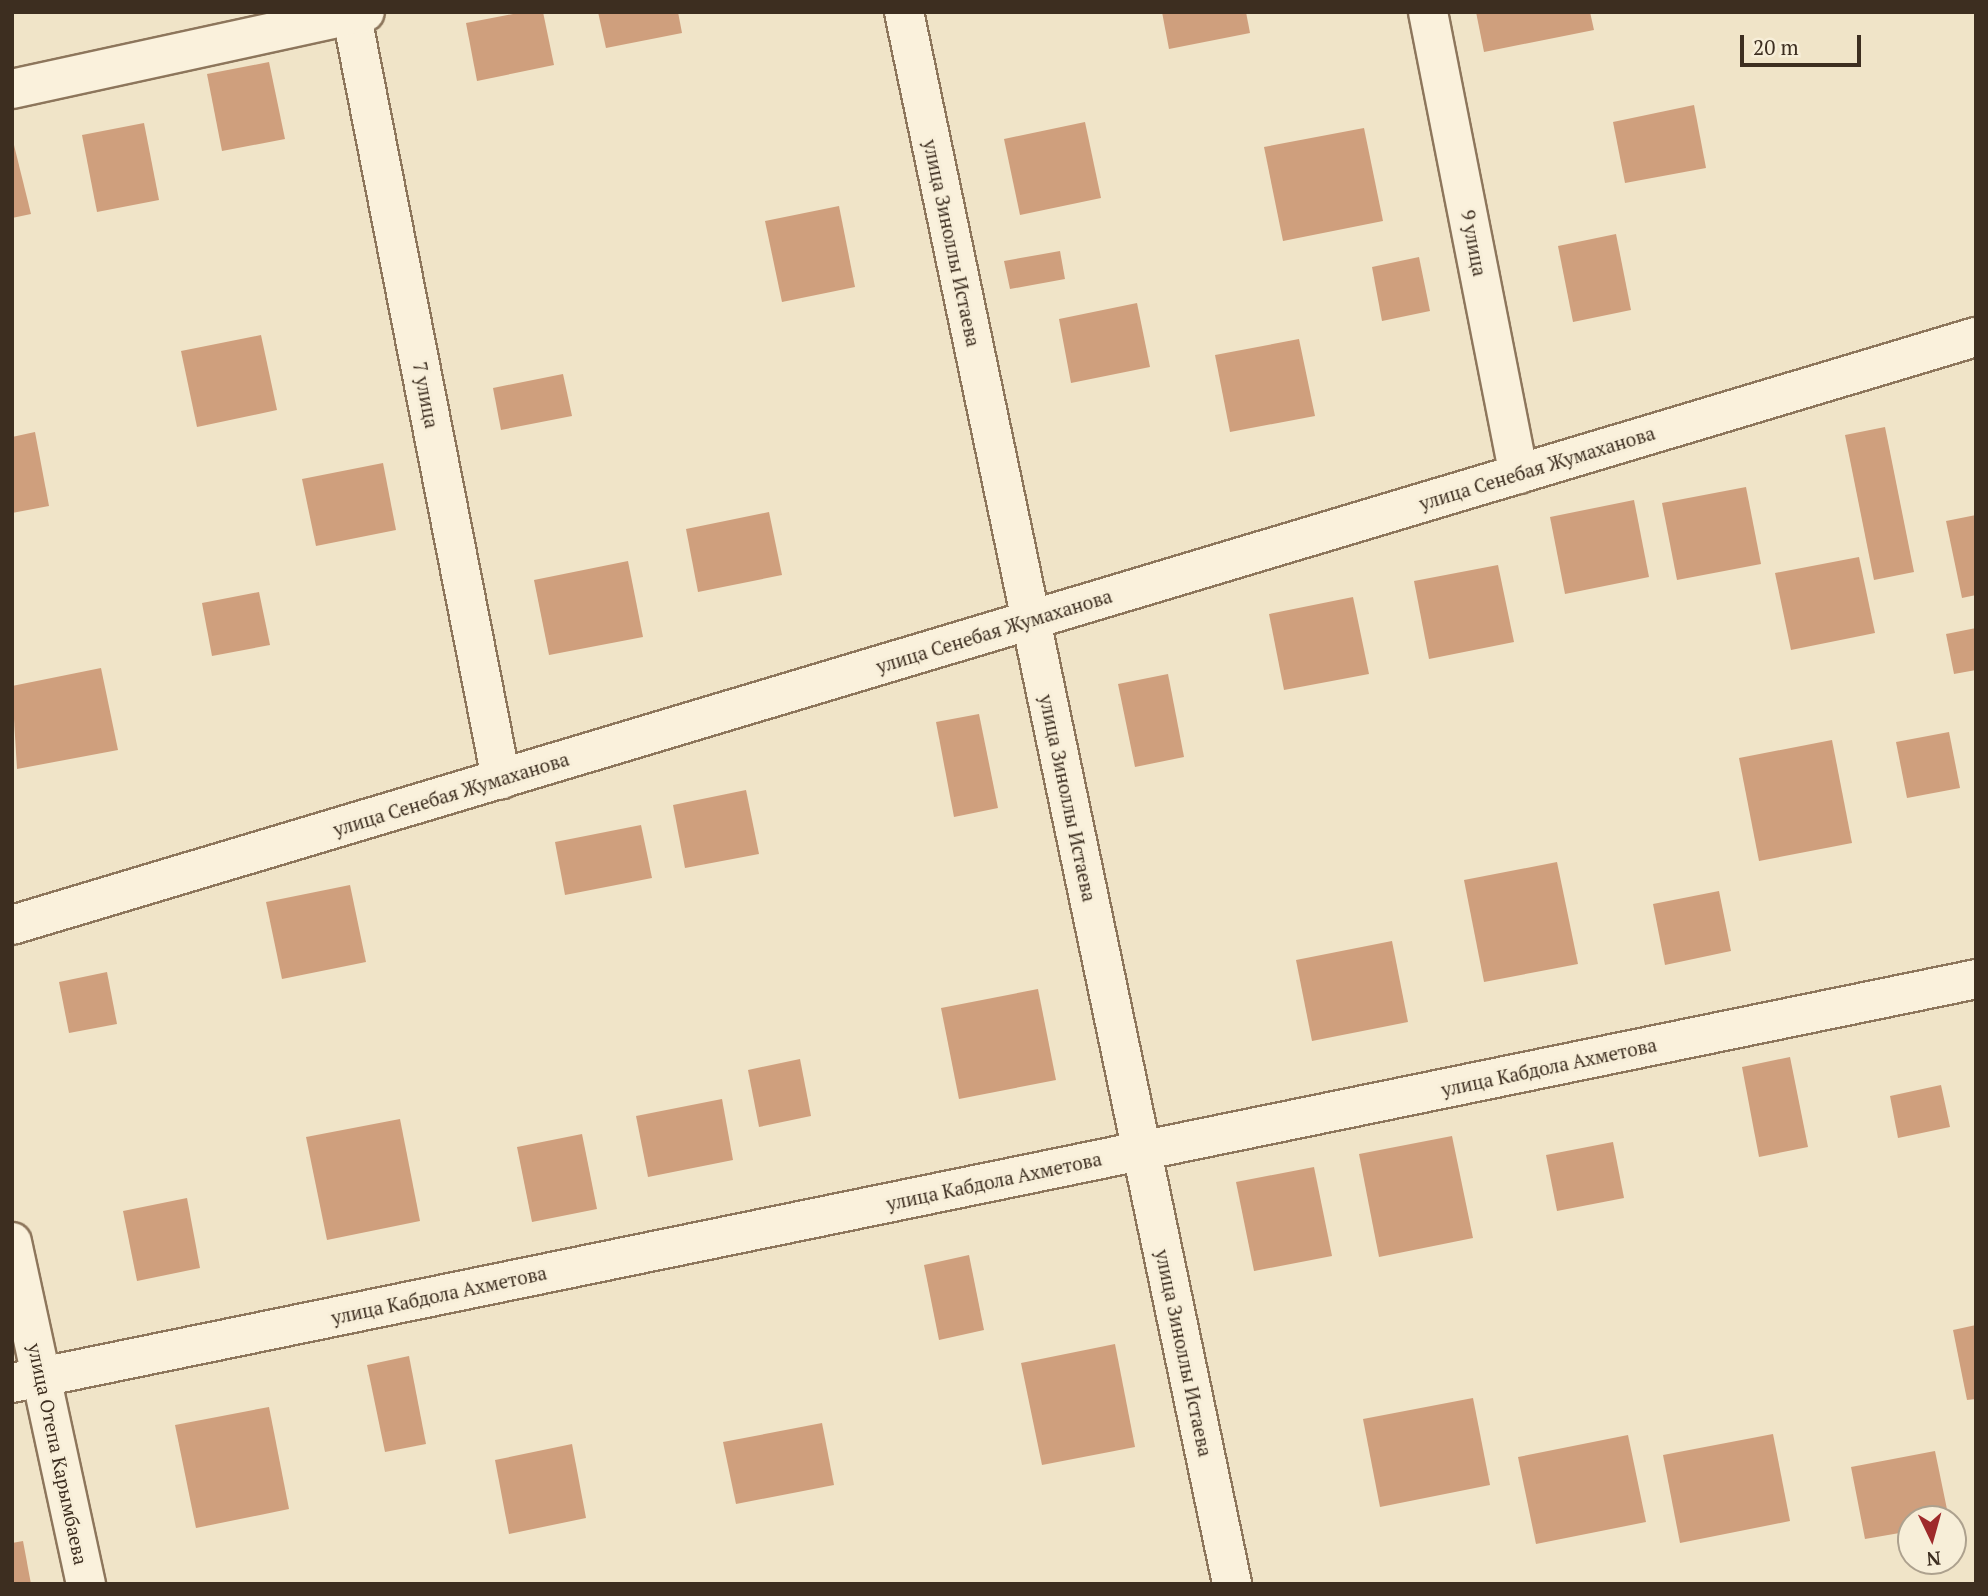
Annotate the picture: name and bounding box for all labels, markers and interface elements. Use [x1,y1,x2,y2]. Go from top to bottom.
scale bar [1743,21,1864,65]
text: 20 m [1753,33,1799,61]
street label: улица Зиноллы Истаева [919,137,985,349]
street label: 9 улица [1456,208,1492,278]
street label: 7 улица [408,360,444,430]
street label: улица Сенебая Жумаханова [1416,421,1658,515]
street label: улица Сенебая Жумаханова [873,584,1115,678]
street label: улица Зиноллы Истаева [1035,692,1101,904]
street label: улица Сенебая Жумаханова [330,747,572,841]
street label: улица Кабдола Ахметова [1439,1033,1659,1101]
street label: улица Кабдола Ахметова [884,1147,1104,1215]
street label: улица Зиноллы Истаева [1151,1247,1217,1459]
street label: улица Кабдола Ахметова [329,1261,549,1329]
street label: улица Отепа Карымбаева [23,1341,93,1567]
north arrow [1897,1505,1967,1575]
text: N [1925,1546,1942,1573]

